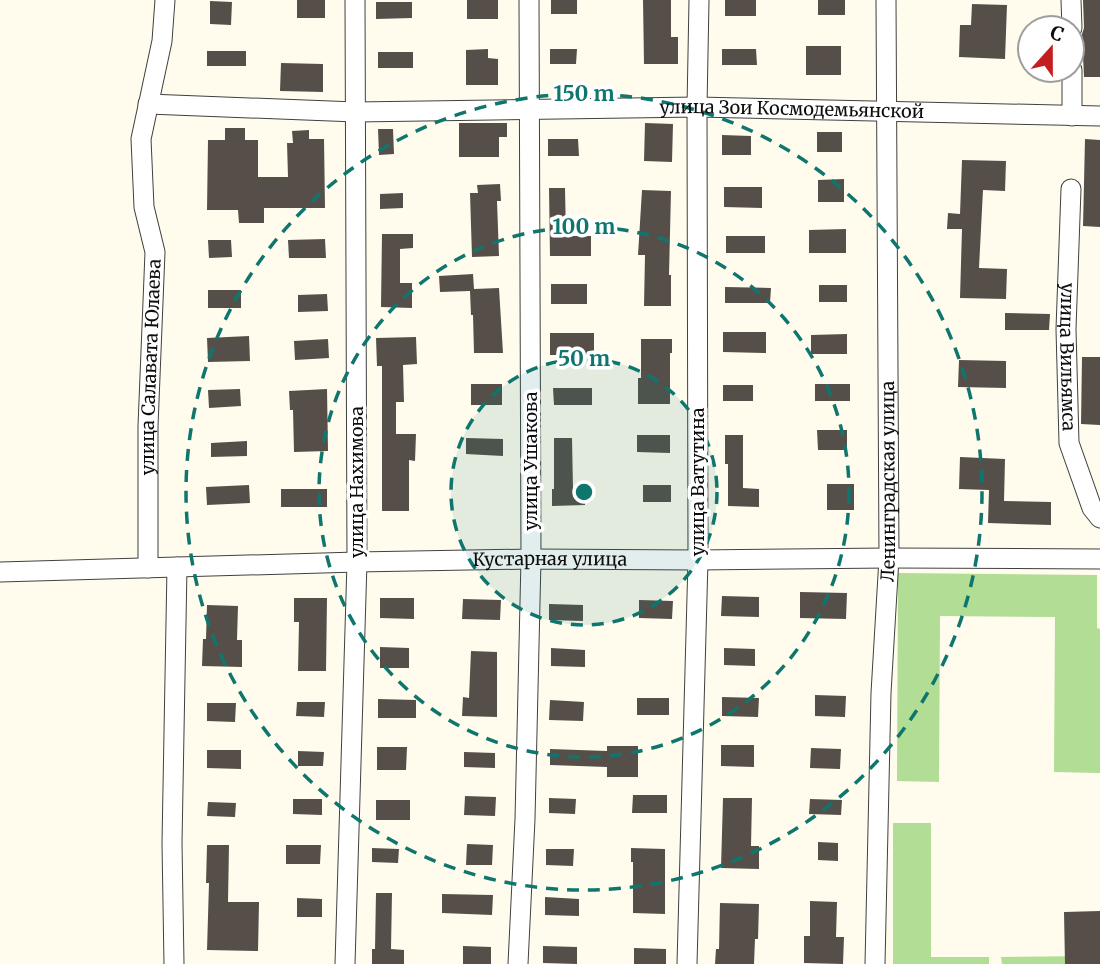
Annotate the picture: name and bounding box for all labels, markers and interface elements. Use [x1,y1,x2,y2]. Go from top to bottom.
north arrow [1016,14,1086,84]
text: С [1047,20,1067,47]
text: 150 m [553,80,615,107]
street label: улица Зои Космодемьянской [659,95,924,123]
text: 100 m [553,213,615,240]
street label: улица Салавата Юлаева [136,258,166,475]
street label: улица Вильямса [1055,282,1081,432]
text: 50 m [558,345,610,372]
street label: Ленинградская улица [876,380,900,582]
street label: улица Ушакова [519,391,542,530]
street label: улица Нахимова [345,406,368,558]
street label: улица Ватутина [686,407,709,556]
centre of rings [572,480,596,504]
street label: Кустарная улица [472,547,628,571]

